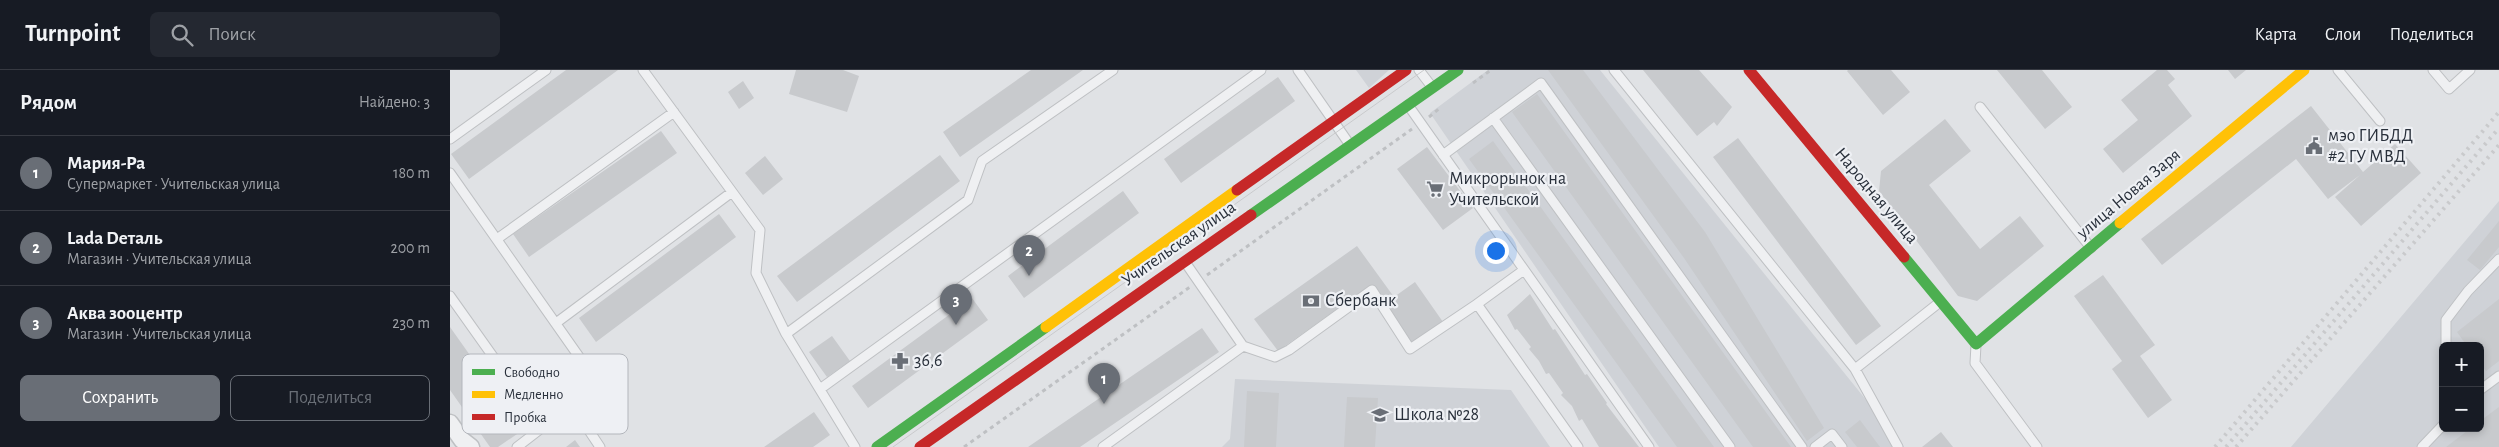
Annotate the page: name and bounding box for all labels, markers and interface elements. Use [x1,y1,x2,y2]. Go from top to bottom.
search box [150,12,500,57]
icon: search [168,21,196,49]
text: Turnpoint [25,22,120,46]
text: Поиск [208,25,256,44]
text: Карта [2255,26,2297,44]
text: Слои [2325,26,2361,44]
text: Поделиться [2389,26,2474,44]
text: Рядом [20,92,77,113]
text: Найдено: 3 [359,94,430,110]
place label: мэо ГИБДД #2 ГУ МВД [2328,127,2413,166]
public building icon: мэо ГИБДД #2 ГУ МВД [2304,136,2324,156]
street label: Народная улица [1831,145,1921,247]
street label: улица Новая Заря [2073,146,2184,243]
text: Мария-Ра [67,154,145,173]
text: 1 [33,165,39,181]
text: 180 m [393,165,430,181]
place label: Микрорынок на Учительской [1449,170,1566,209]
text: Супермаркет · Учительская улица [67,176,280,192]
supermarket icon: Микрорынок на Учительской [1425,179,1445,199]
street label: Учительская улица [1119,198,1239,290]
text: Lada Dеталь [67,229,162,248]
pin: 2 [1013,235,1045,276]
your location [1483,238,1509,264]
text: 2 [32,240,40,256]
text: 200 m [390,240,430,256]
text: Магазин · Учительская улица [67,251,251,267]
pin: 3 [940,284,972,325]
bank icon: Сбербанк [1301,291,1321,311]
place label: Сбербанк [1325,291,1397,310]
text: Аква зооцентр [67,304,183,323]
text: 3 [33,315,39,331]
text: 230 m [392,315,430,331]
text: Магазин · Учительская улица [67,326,251,342]
map controls [2439,342,2484,432]
button: + [2439,342,2484,387]
pharmacy icon: 36,6 [890,351,910,371]
place label: 36,6 [914,352,942,370]
legend [462,354,628,434]
pin: 1 [1088,363,1120,404]
text: Свободно [504,366,560,380]
button: Сохранить [20,375,220,421]
button: Поделиться [230,375,430,421]
button: − [2439,387,2484,432]
text: Медленно [504,388,563,402]
school or university icon: Школа №28 [1370,405,1390,425]
place label: Школа №28 [1394,406,1479,424]
text: Пробка [504,411,547,425]

